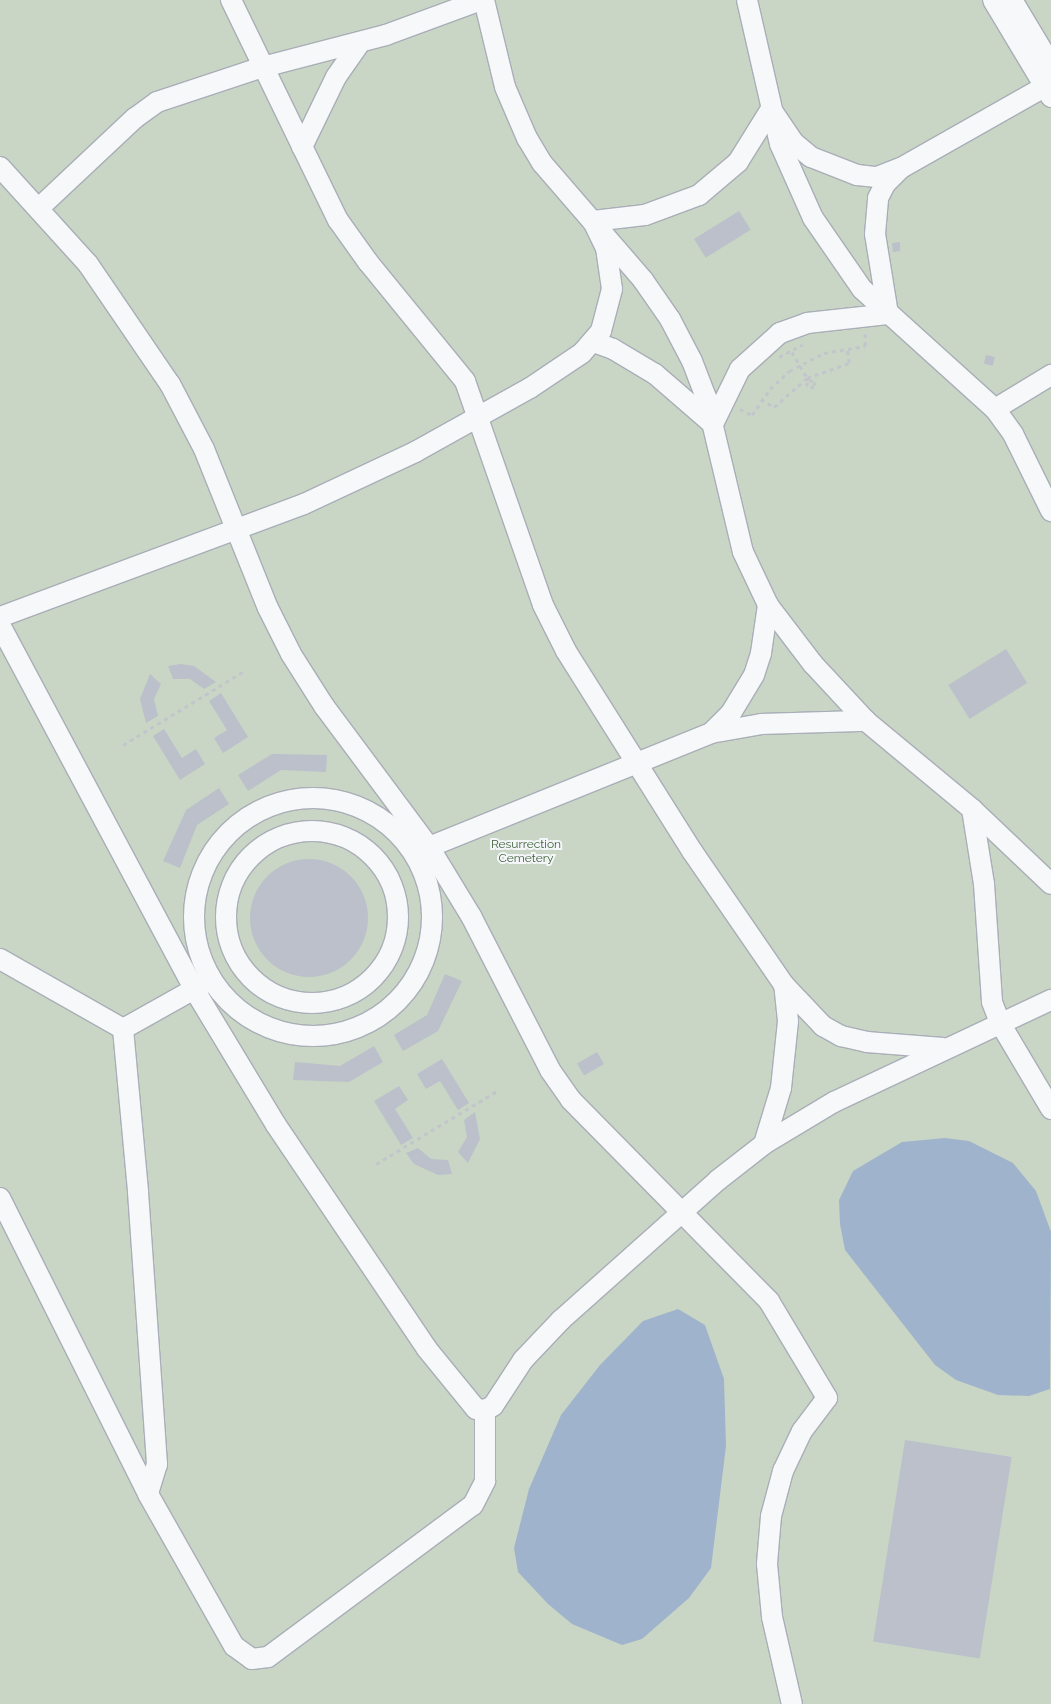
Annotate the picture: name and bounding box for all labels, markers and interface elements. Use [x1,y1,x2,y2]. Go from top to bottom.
park label: Resurrection Cemetery [491,838,561,866]

